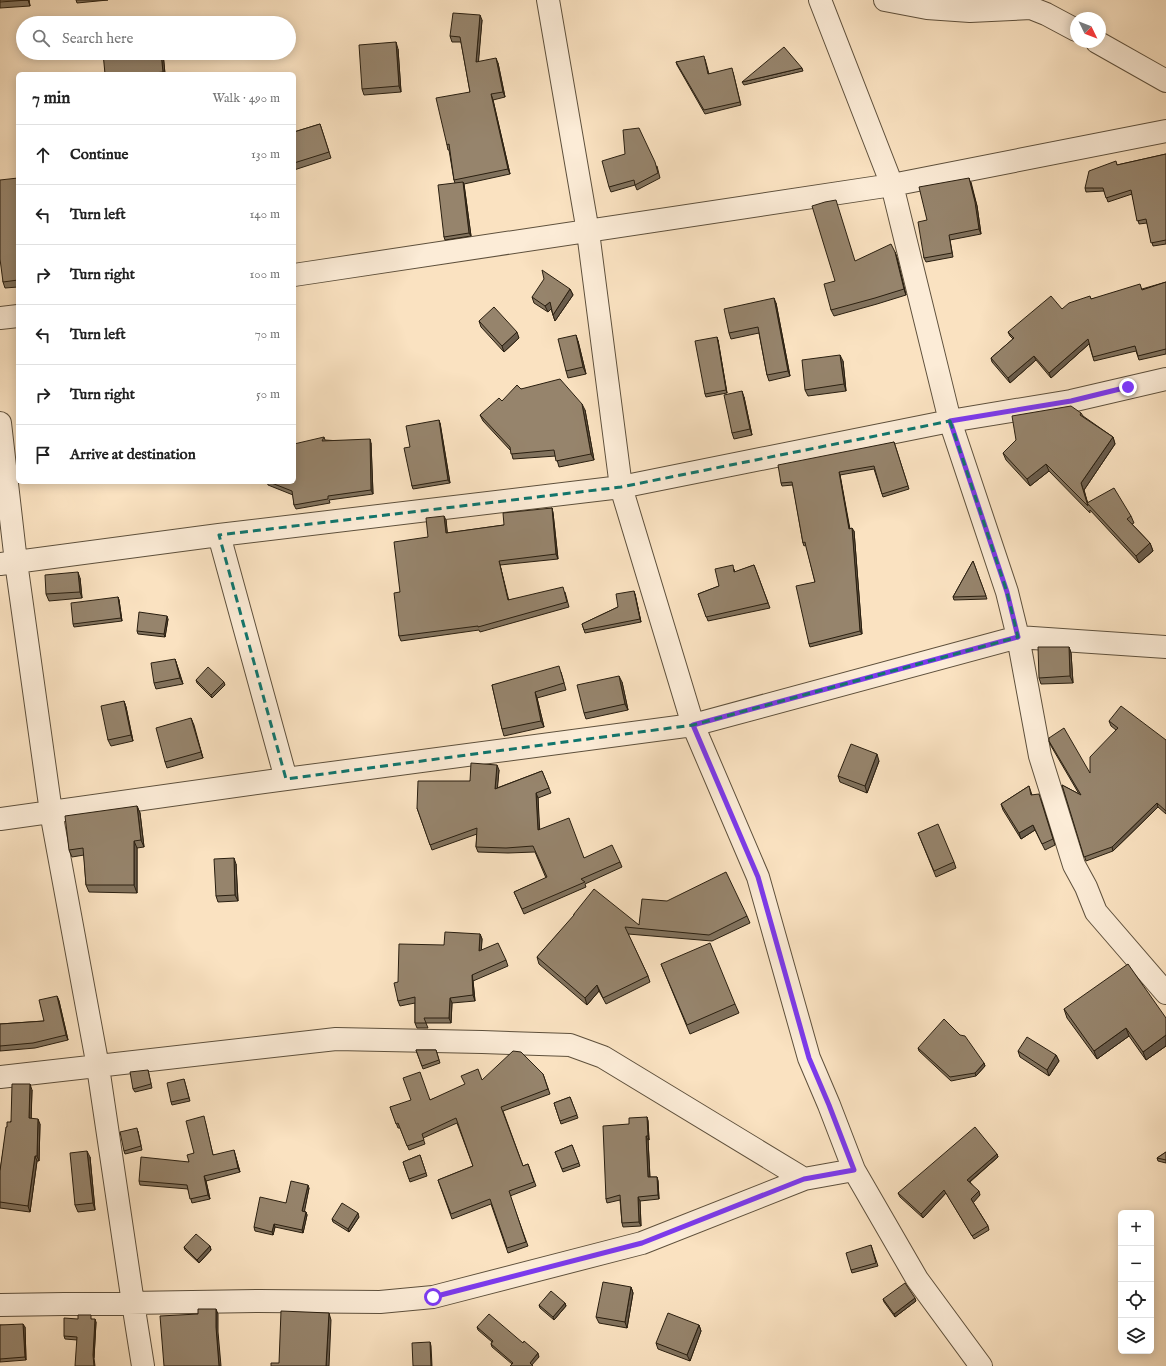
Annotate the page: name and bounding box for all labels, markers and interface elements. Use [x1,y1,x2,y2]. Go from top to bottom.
north arrow [1070,12,1106,48]
search box [16,16,296,60]
icon: search [30,27,52,49]
text: Search here [62,29,133,48]
text: 7 min [32,88,70,109]
text: Walk · 490 m [212,90,280,107]
icon: ahead [32,144,54,166]
text: Continue [70,145,128,164]
text: 130 m [251,146,280,163]
icon: left [32,204,54,226]
text: Turn left [70,205,126,224]
text: 140 m [250,206,280,223]
icon: right [32,264,54,286]
text: Turn right [70,265,135,284]
text: 100 m [250,266,280,283]
icon: left [32,324,54,346]
text: Turn left [70,325,126,344]
text: 70 m [255,326,280,343]
route end [1119,378,1137,396]
icon: right [32,384,54,406]
text: Turn right [70,385,135,404]
text: 50 m [256,386,280,403]
icon: arrive [32,444,54,466]
text: Arrive at destination [70,445,196,464]
map controls [1118,1210,1154,1354]
button: + [1118,1210,1154,1246]
button: − [1118,1246,1154,1282]
button: locate [1118,1282,1154,1318]
route start [424,1288,442,1306]
button: layers [1118,1318,1154,1354]

